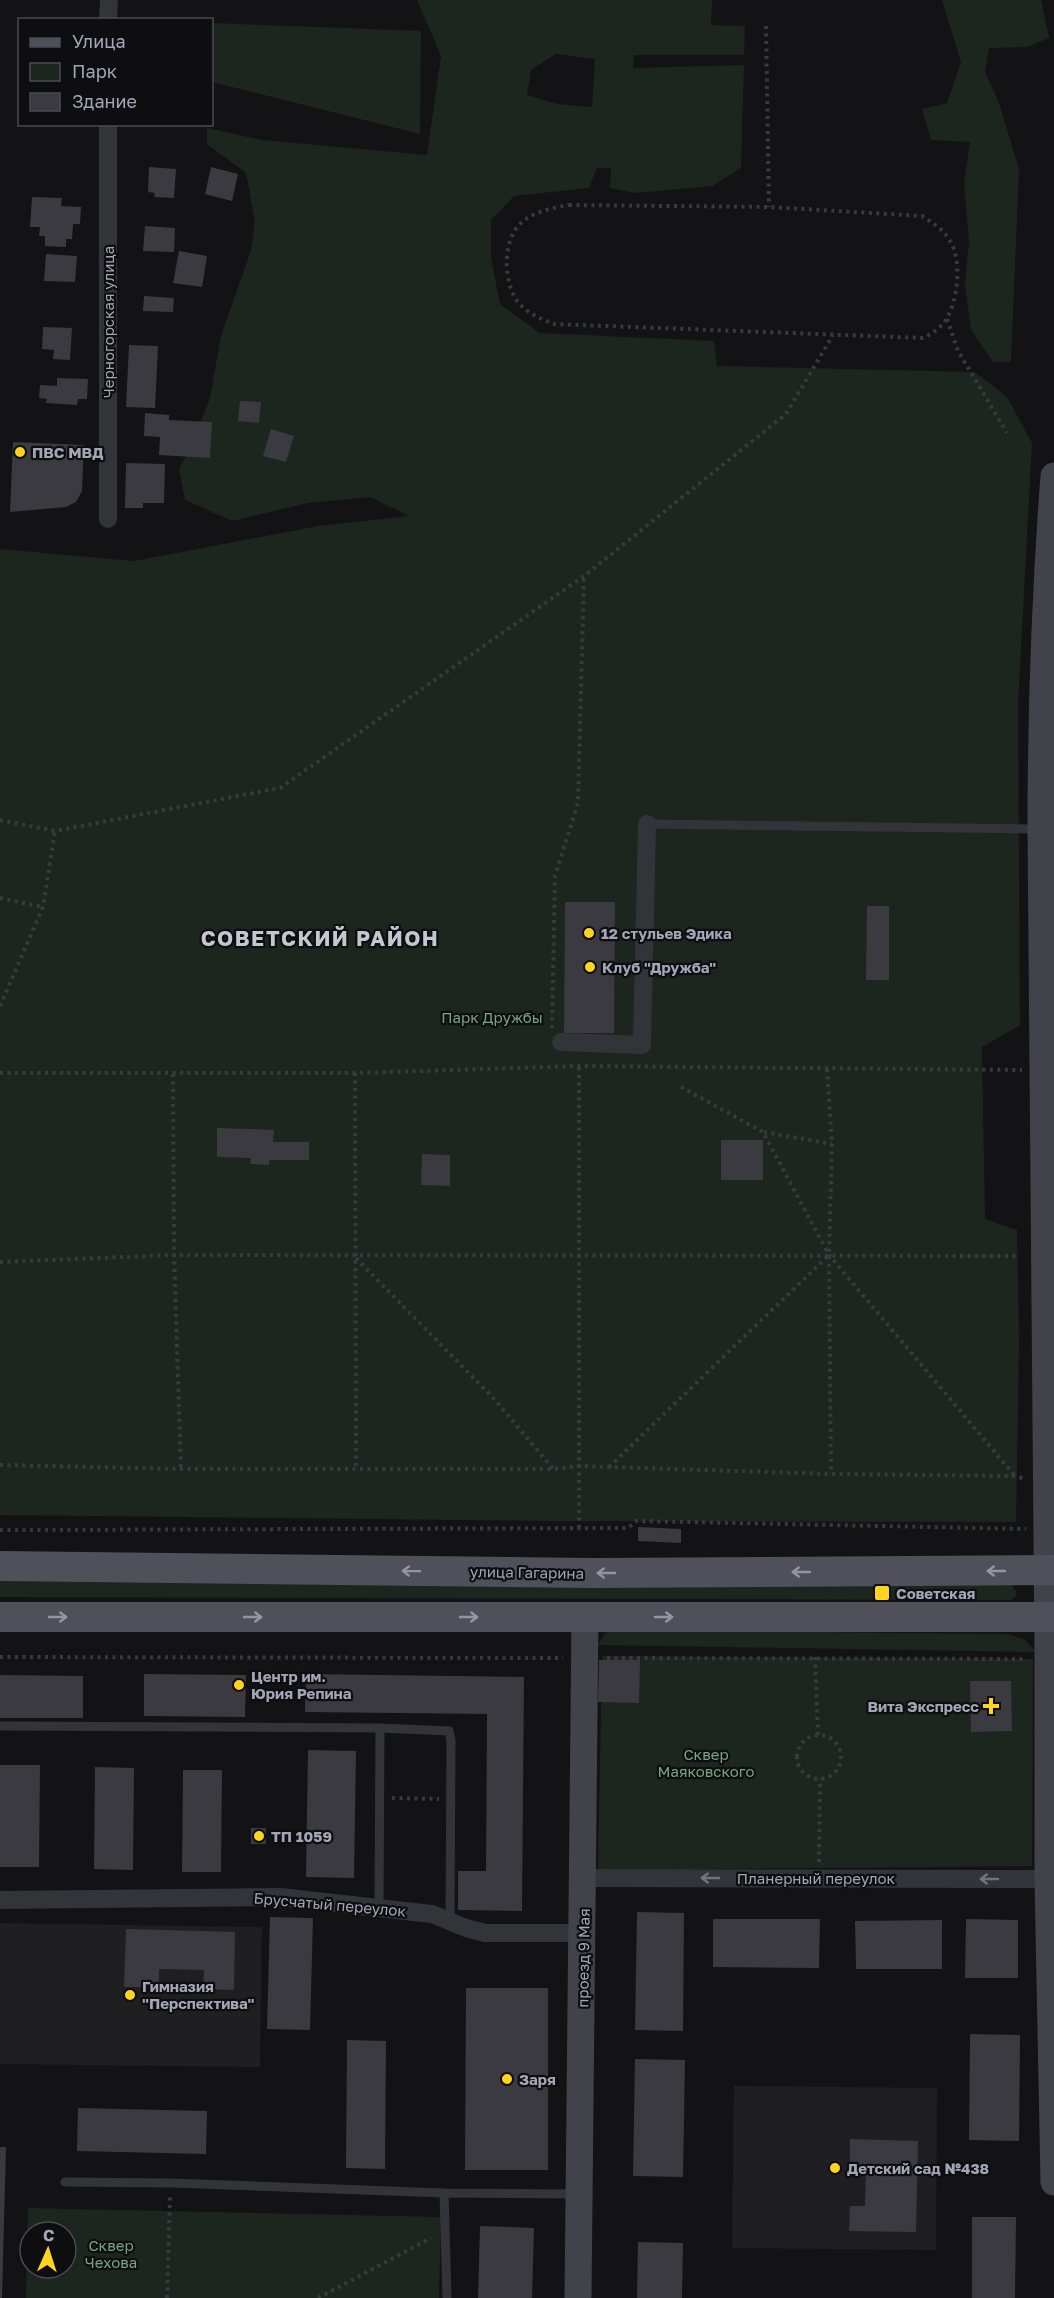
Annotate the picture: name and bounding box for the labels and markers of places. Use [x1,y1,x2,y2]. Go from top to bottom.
place label: ПВС МВД [32,443,103,461]
marker: ПВС МВД [13,445,27,459]
place label: 12 стульев Эдика [601,924,732,942]
marker: 12 стульев Эдика [582,926,596,940]
place label: Клуб "Дружба" [602,958,716,976]
marker: Клуб "Дружба" [583,960,597,974]
marker: Советская [873,1584,891,1602]
place label: Советская [896,1584,976,1602]
place label: Центр им. Юрия Репина [251,1667,352,1702]
marker: Центр им. Юрия Репина [232,1678,246,1692]
place label: Вита Экспресс [867,1697,979,1715]
marker: Вита Экспресс [984,1699,998,1713]
place label: ТП 1059 [271,1827,332,1845]
marker: ТП 1059 [252,1829,266,1843]
place label: Гимназия "Перспектива" [142,1977,255,2012]
marker: Гимназия "Перспектива" [123,1988,137,2002]
place label: Заря [519,2070,556,2088]
marker: Заря [500,2072,514,2086]
place label: Детский сад №438 [847,2159,989,2177]
marker: Детский сад №438 [828,2161,842,2175]

